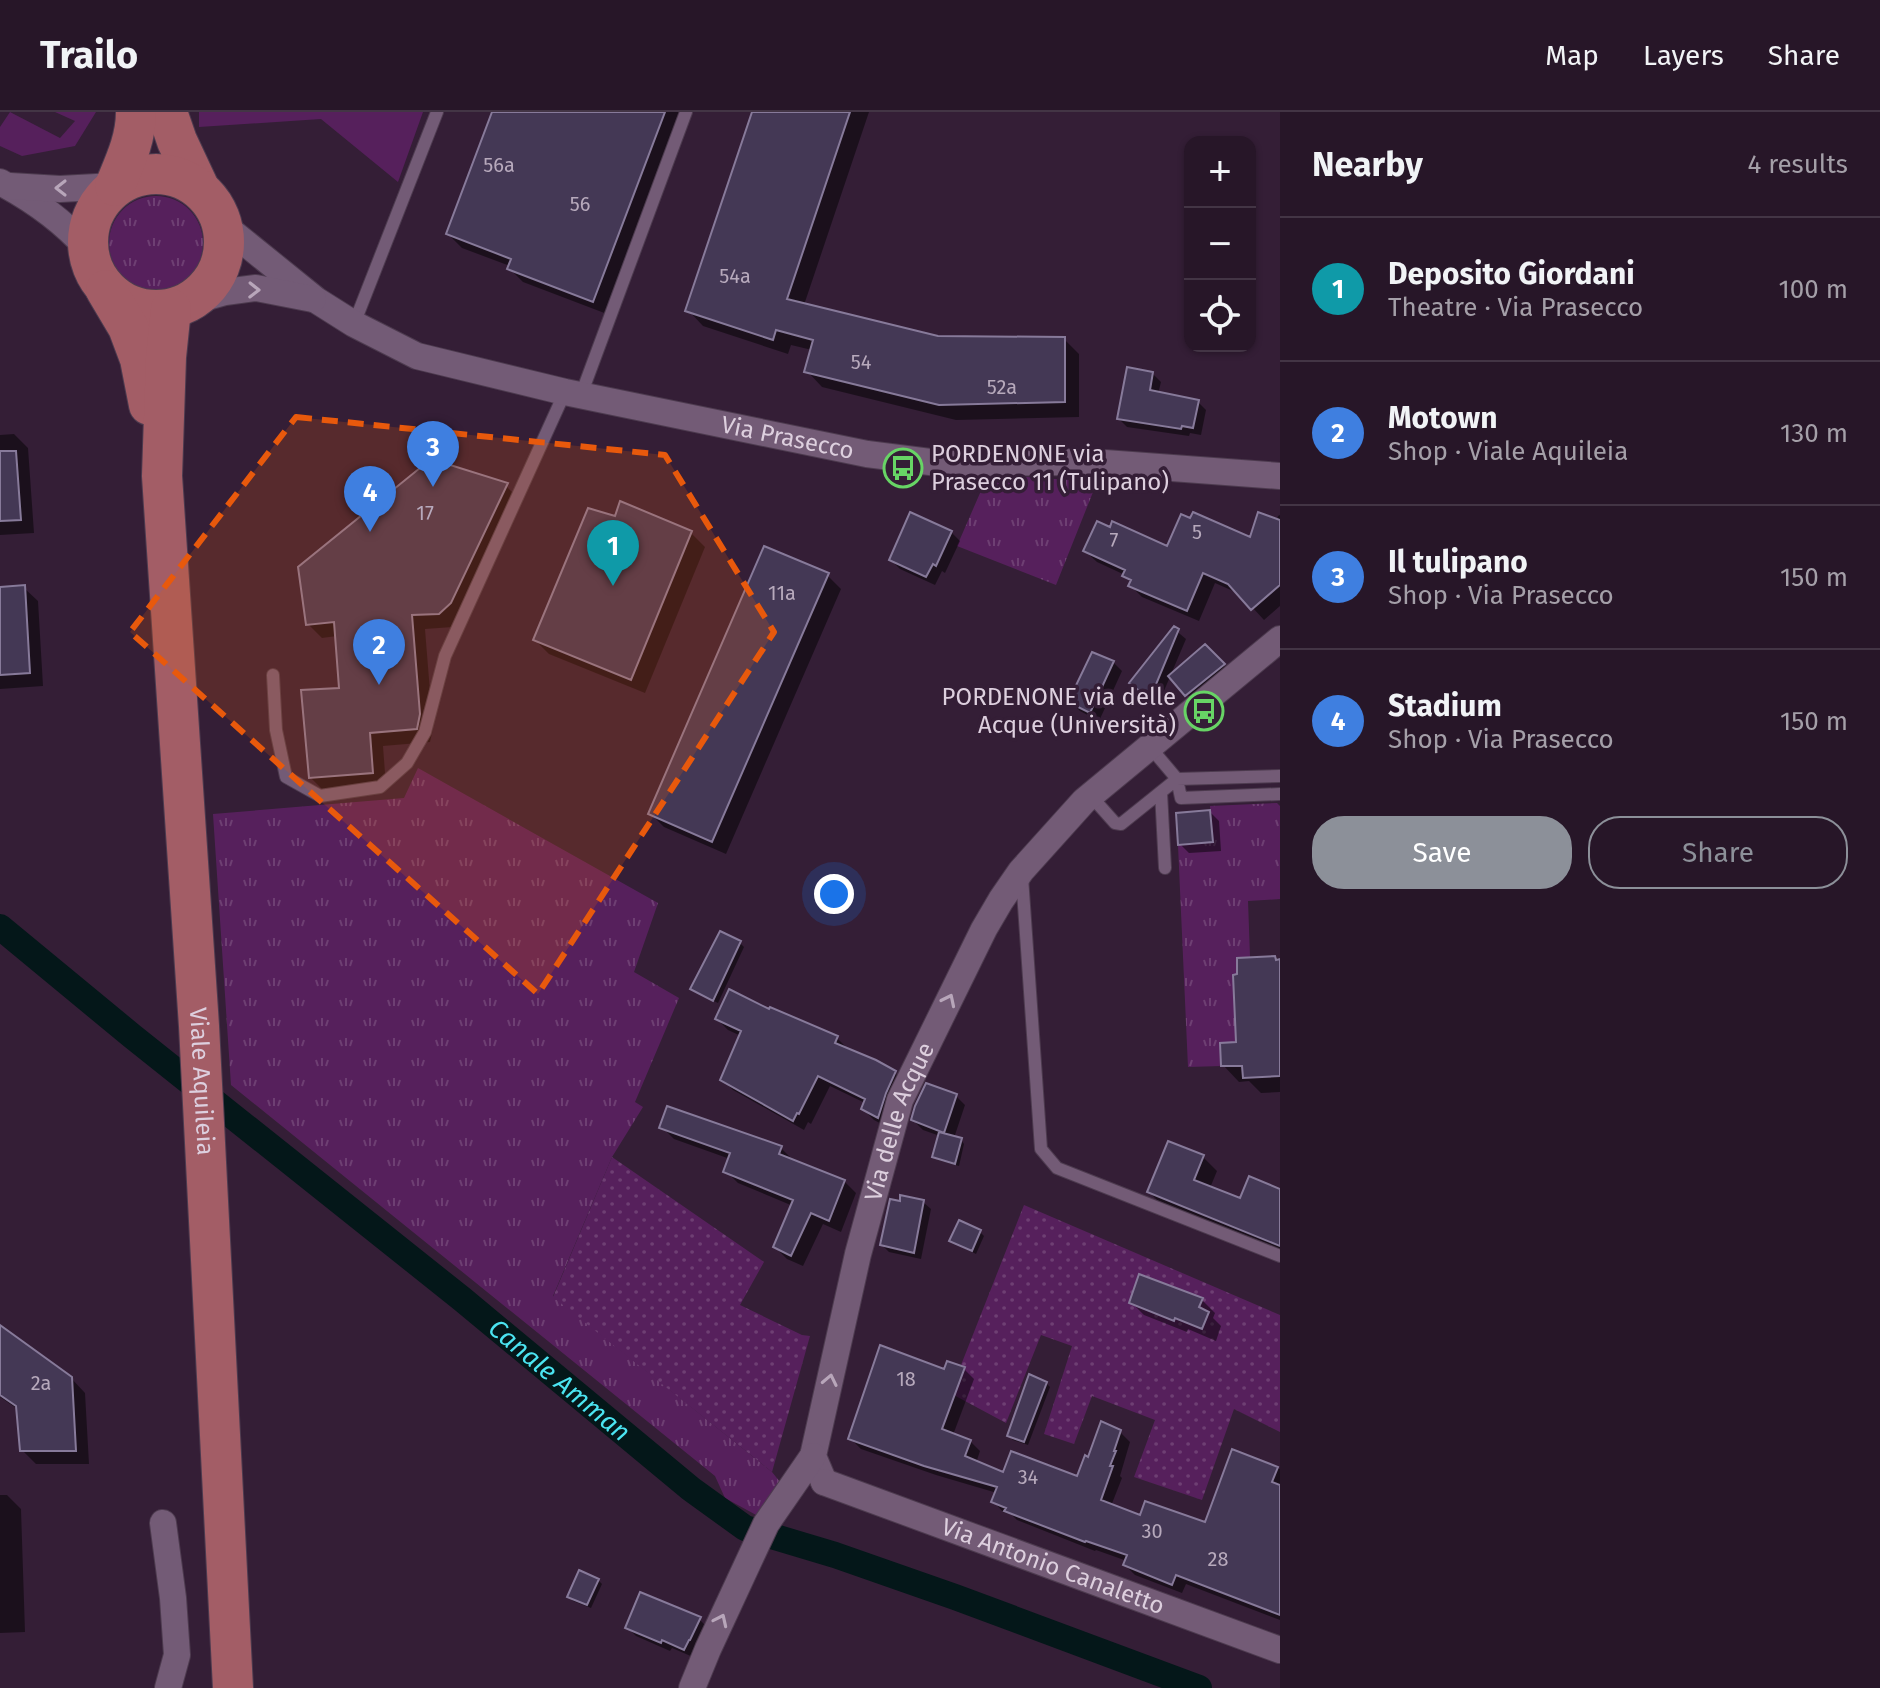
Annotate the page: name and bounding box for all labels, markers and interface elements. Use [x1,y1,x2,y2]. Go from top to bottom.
text: Trailo [40,32,138,78]
text: Map [1545,39,1599,72]
text: Layers [1643,39,1724,72]
text: Share [1768,39,1840,72]
map controls [1184,136,1256,352]
button: + [1184,136,1256,208]
text: Nearby [1312,144,1423,185]
text: 4 results [1747,149,1848,180]
house number: 56a [483,153,515,177]
one-way arrow [54,179,67,197]
house number: 56 [570,192,590,216]
button: − [1184,208,1256,280]
text: Deposito Giordani [1388,256,1635,292]
house number: 54a [719,264,751,288]
text: 1 [1332,274,1344,305]
text: 100 m [1779,274,1848,305]
button: locate [1184,280,1256,352]
one-way arrow [248,282,261,299]
text: Theatre · Via Prasecco [1388,292,1643,323]
house number: 54 [851,350,872,374]
house number: 52a [987,375,1017,399]
text: Motown [1388,400,1497,436]
street label: Via Prasecco [719,410,856,465]
text: 2 [1331,418,1345,449]
text: 130 m [1780,418,1848,449]
pin: 3 [407,421,459,487]
text: Shop · Viale Aquileia [1388,436,1628,467]
place label: PORDENONE via Prasecco 11 (Tulipano) [931,440,1169,496]
bus stop icon: PORDENONE via Prasecco 11 (Tulipano) [882,447,924,489]
pin: 4 [344,466,396,532]
house number: 17 [416,501,434,525]
pin: 1 [587,520,639,586]
house number: 5 [1192,520,1202,544]
house number: 7 [1110,528,1119,552]
text: Il tulipano [1388,544,1528,580]
text: 3 [1331,562,1345,593]
text: 150 m [1780,562,1848,593]
text: Shop · Via Prasecco [1388,580,1614,611]
house number: 11a [768,581,796,605]
pin: 2 [353,619,405,685]
place label: PORDENONE via delle Acque (Università) [942,683,1176,739]
text: Stadium [1388,688,1502,724]
bus stop icon: PORDENONE via delle Acque (Università) [1183,690,1225,732]
text: 4 [1331,706,1345,737]
text: 150 m [1780,706,1848,737]
text: Shop · Via Prasecco [1388,724,1614,755]
button: Save [1312,816,1572,889]
button: Share [1588,816,1848,889]
your location [814,874,854,914]
one-way arrow [939,993,955,1008]
street label: Viale Aquileia [184,1006,220,1156]
street label: Via delle Acque [859,1038,940,1204]
water label: Canale Amman [482,1312,637,1448]
house number: 18 [896,1367,916,1391]
house number: 2a [31,1371,51,1395]
one-way arrow [821,1373,838,1387]
house number: 34 [1018,1465,1039,1489]
street label: Via Antonio Canaletto [938,1513,1168,1620]
house number: 30 [1141,1519,1163,1543]
house number: 28 [1208,1547,1228,1571]
one-way arrow [711,1614,727,1628]

